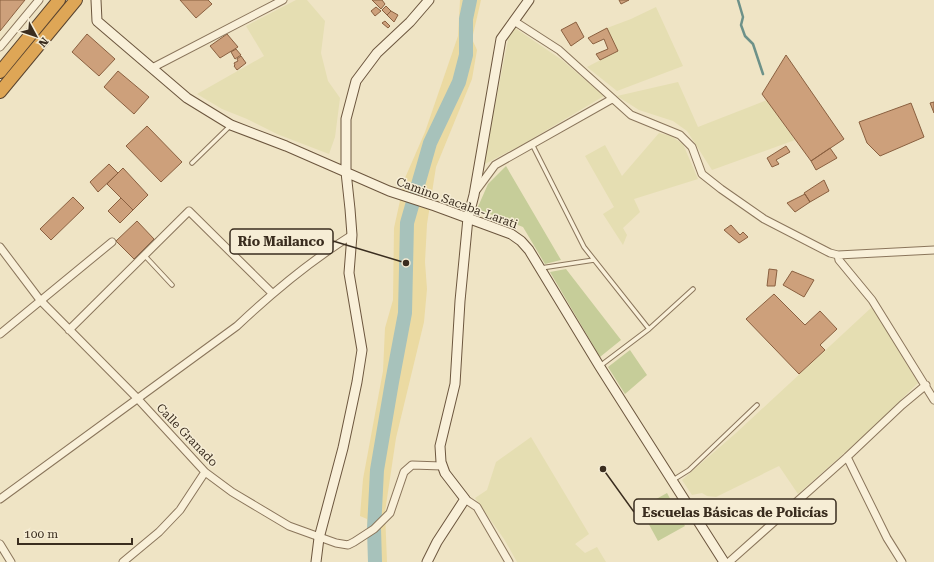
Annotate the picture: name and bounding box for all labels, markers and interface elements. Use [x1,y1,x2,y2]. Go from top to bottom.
north arrow [16,16,56,56]
text: N [35,35,51,50]
street label: Camino Sacaba-Larati [394,175,520,232]
callout: Río Mailanco [230,229,333,254]
text: Río Mailanco [238,234,324,249]
street label: Calle Granado [153,401,221,469]
callout: Escuelas Básicas de Policías [634,499,836,524]
text: Escuelas Básicas de Policías [642,505,828,520]
scale bar [18,520,132,546]
text: 100 m [24,527,58,541]

